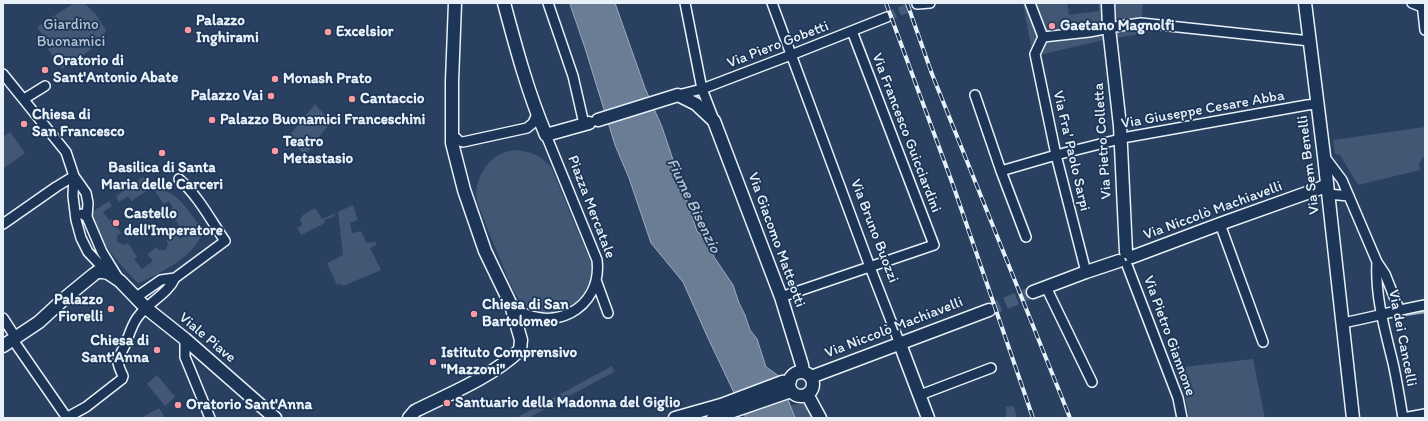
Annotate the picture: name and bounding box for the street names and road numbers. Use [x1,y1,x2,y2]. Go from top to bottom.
street label: Via Piero Gobetti [725,17,831,73]
street label: Via Francesco Guicciardini [867,51,945,215]
street label: Via Pietro Colletta [1090,82,1116,200]
street label: Via Giuseppe Cesare Abba [1120,87,1286,133]
street label: Via Fra' Paolo Sarpi [1048,89,1094,213]
street label: Via Sem Benelli [1294,114,1324,216]
street label: Piazza Mercatale [563,153,619,261]
street label: Via Giacomo Matteotti [743,170,809,310]
street label: Via Bruno Buozzi [846,177,902,285]
street label: Via Niccolò Machiavelli [1141,177,1285,245]
street label: Via Pietro Giannone [1139,273,1199,399]
street label: Via dei Cancelli [1384,288,1420,388]
street label: Via Niccolò Machiavelli [822,293,966,363]
street label: Viale Piave [175,309,239,367]

